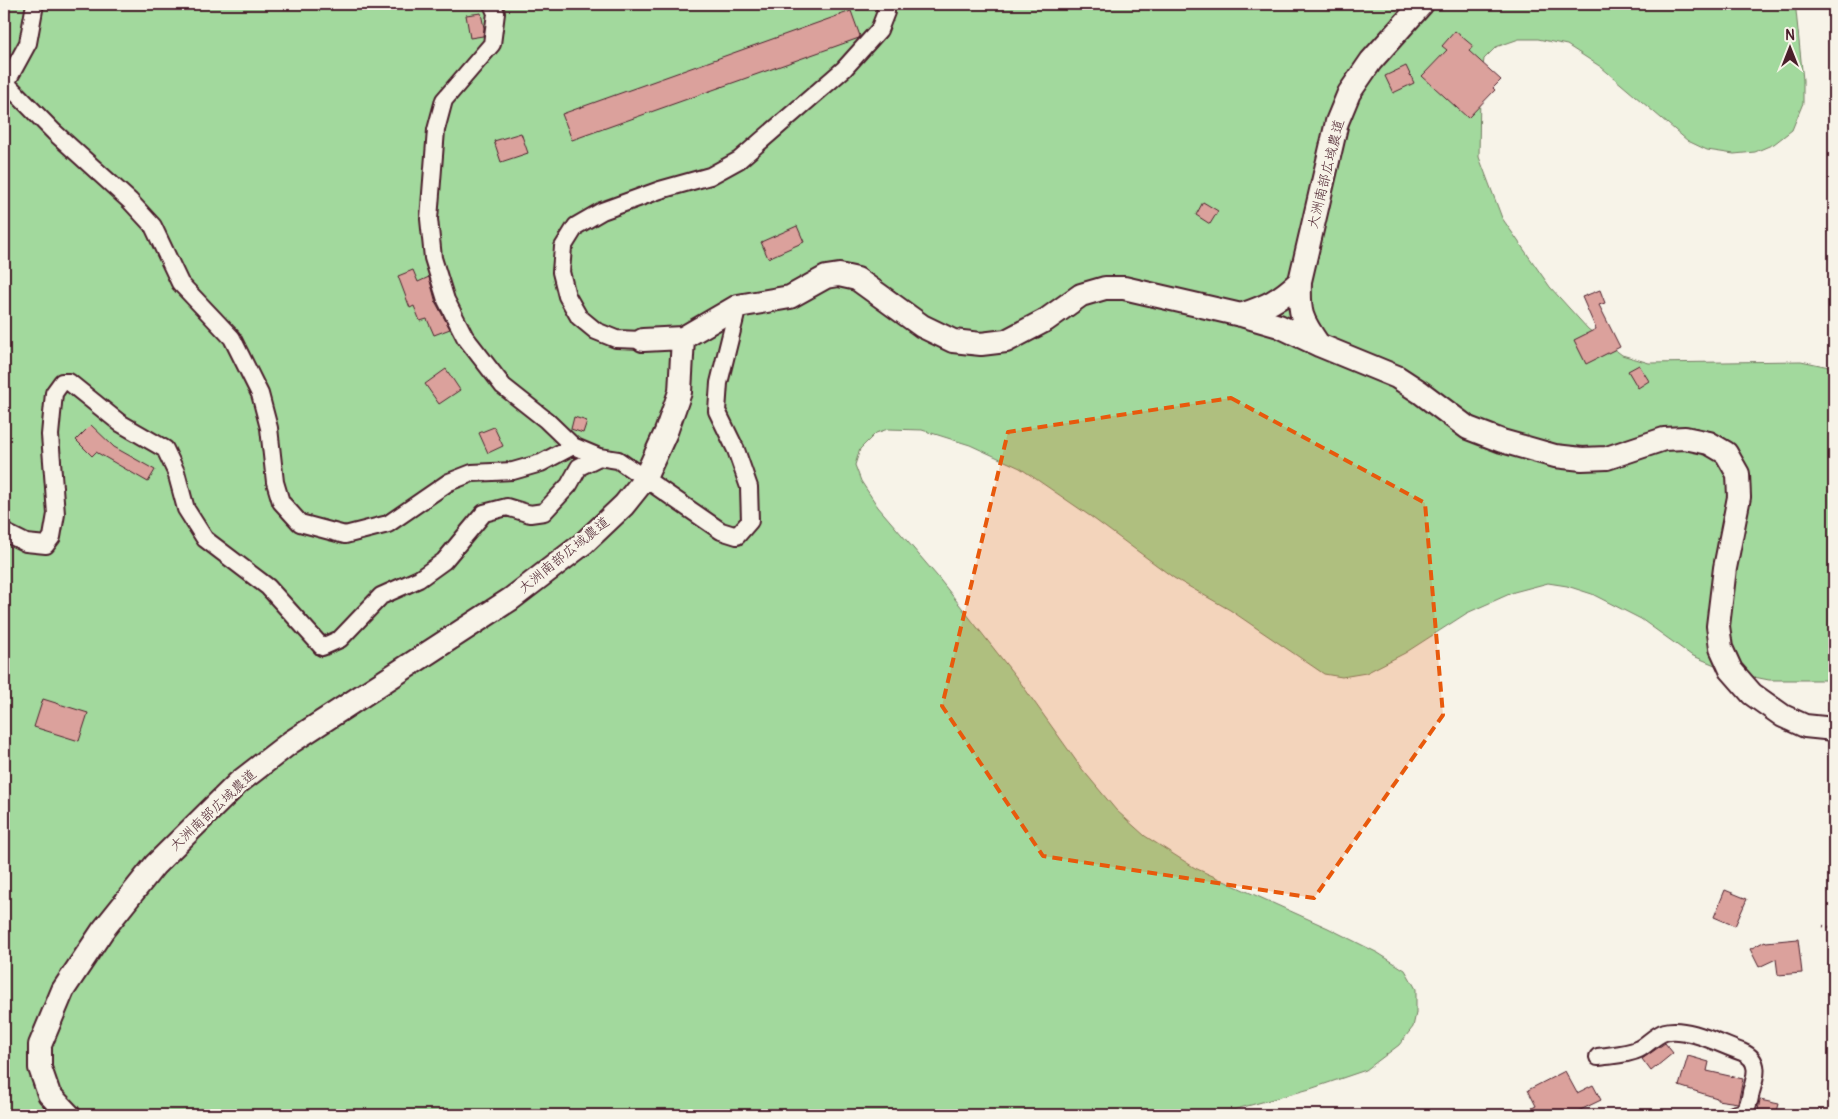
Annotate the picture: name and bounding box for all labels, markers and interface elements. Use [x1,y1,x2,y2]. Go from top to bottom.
north arrow [1766,22,1816,72]
text: N [1785,27,1795,44]
street label: 大洲南部広域農道 [1304,118,1348,230]
street label: 大洲南部広域農道 [515,513,613,597]
street label: 大洲南部広域農道 [166,766,260,854]

